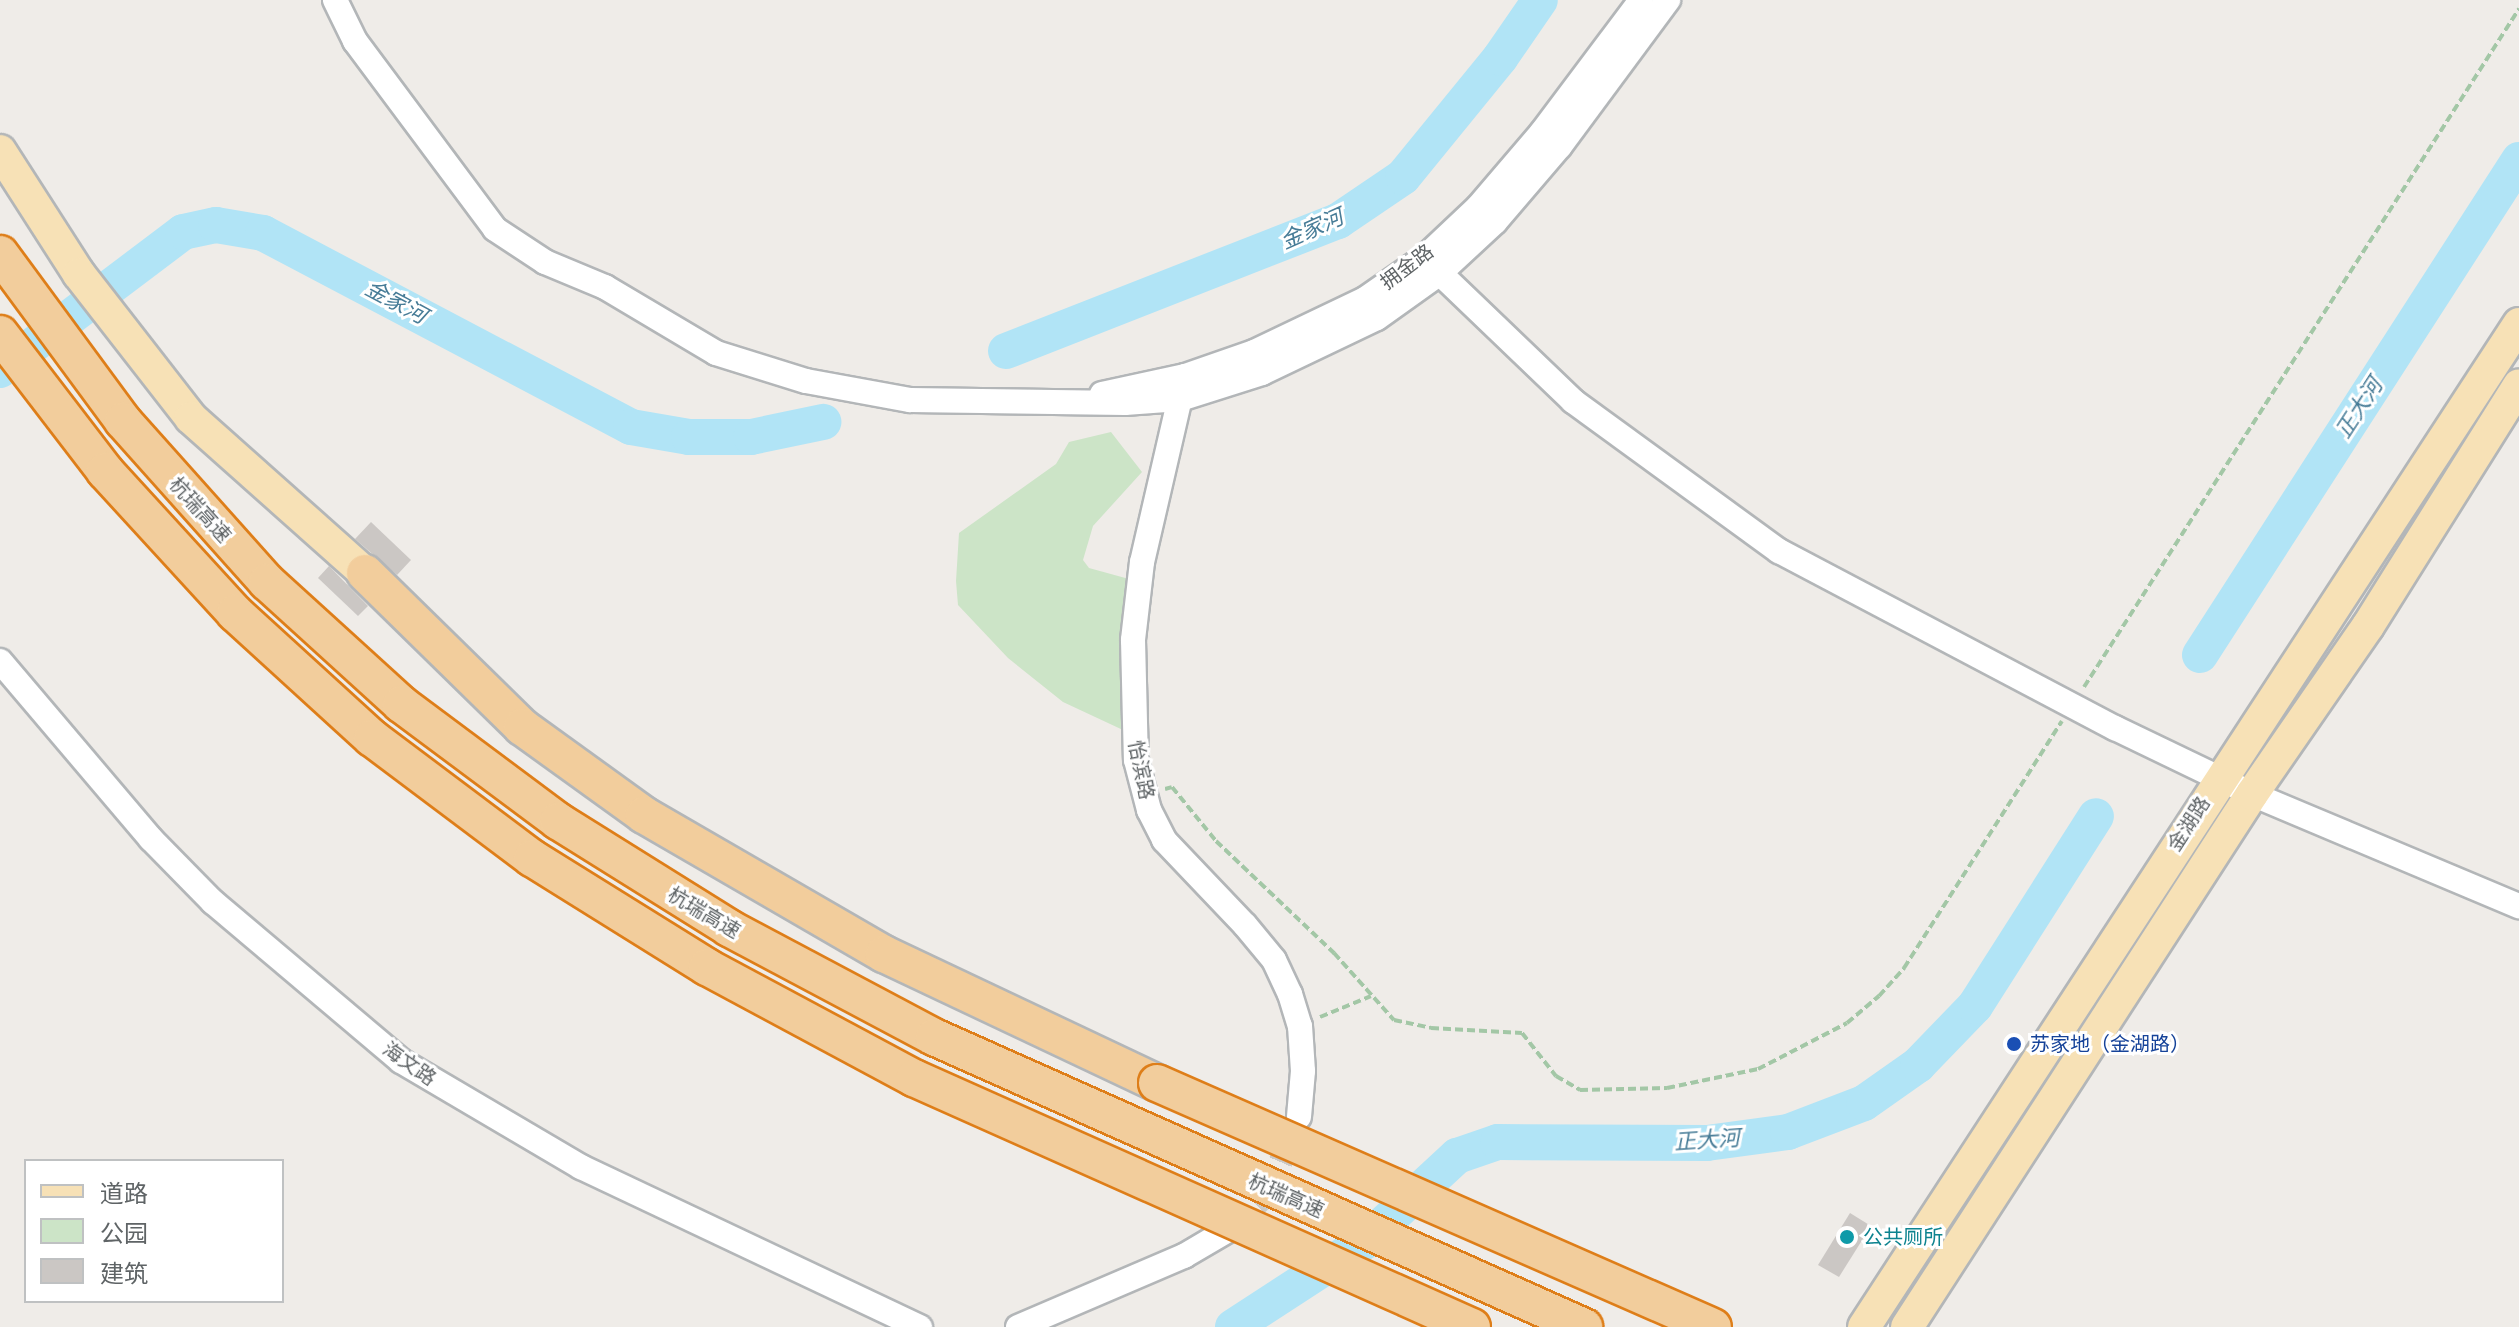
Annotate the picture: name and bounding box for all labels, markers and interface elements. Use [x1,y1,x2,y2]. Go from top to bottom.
water label: 金家河 [1276,204,1348,254]
street label: 拥金路 [1376,239,1438,295]
water label: 金家河 [361,275,431,329]
water label: 正大河 [2330,373,2388,443]
street label: 杭瑞高速 [164,472,236,548]
street label: 怡滨路 [1123,738,1159,802]
street label: 金湖路 [2163,792,2215,856]
street label: 杭瑞高速 [664,882,744,944]
place label: 苏家地（金湖路） [2030,1032,2190,1056]
marker: 苏家地（金湖路） [2005,1035,2023,1053]
street label: 海文路 [378,1037,440,1091]
water label: 正大河 [1673,1125,1741,1155]
legend [24,1159,284,1303]
street label: 杭瑞高速 [1245,1169,1327,1223]
text: 道路 [100,1179,148,1208]
text: 公园 [100,1219,148,1248]
place label: 公共厕所 [1863,1225,1943,1249]
marker: 公共厕所 [1838,1228,1856,1246]
text: 建筑 [100,1259,148,1288]

